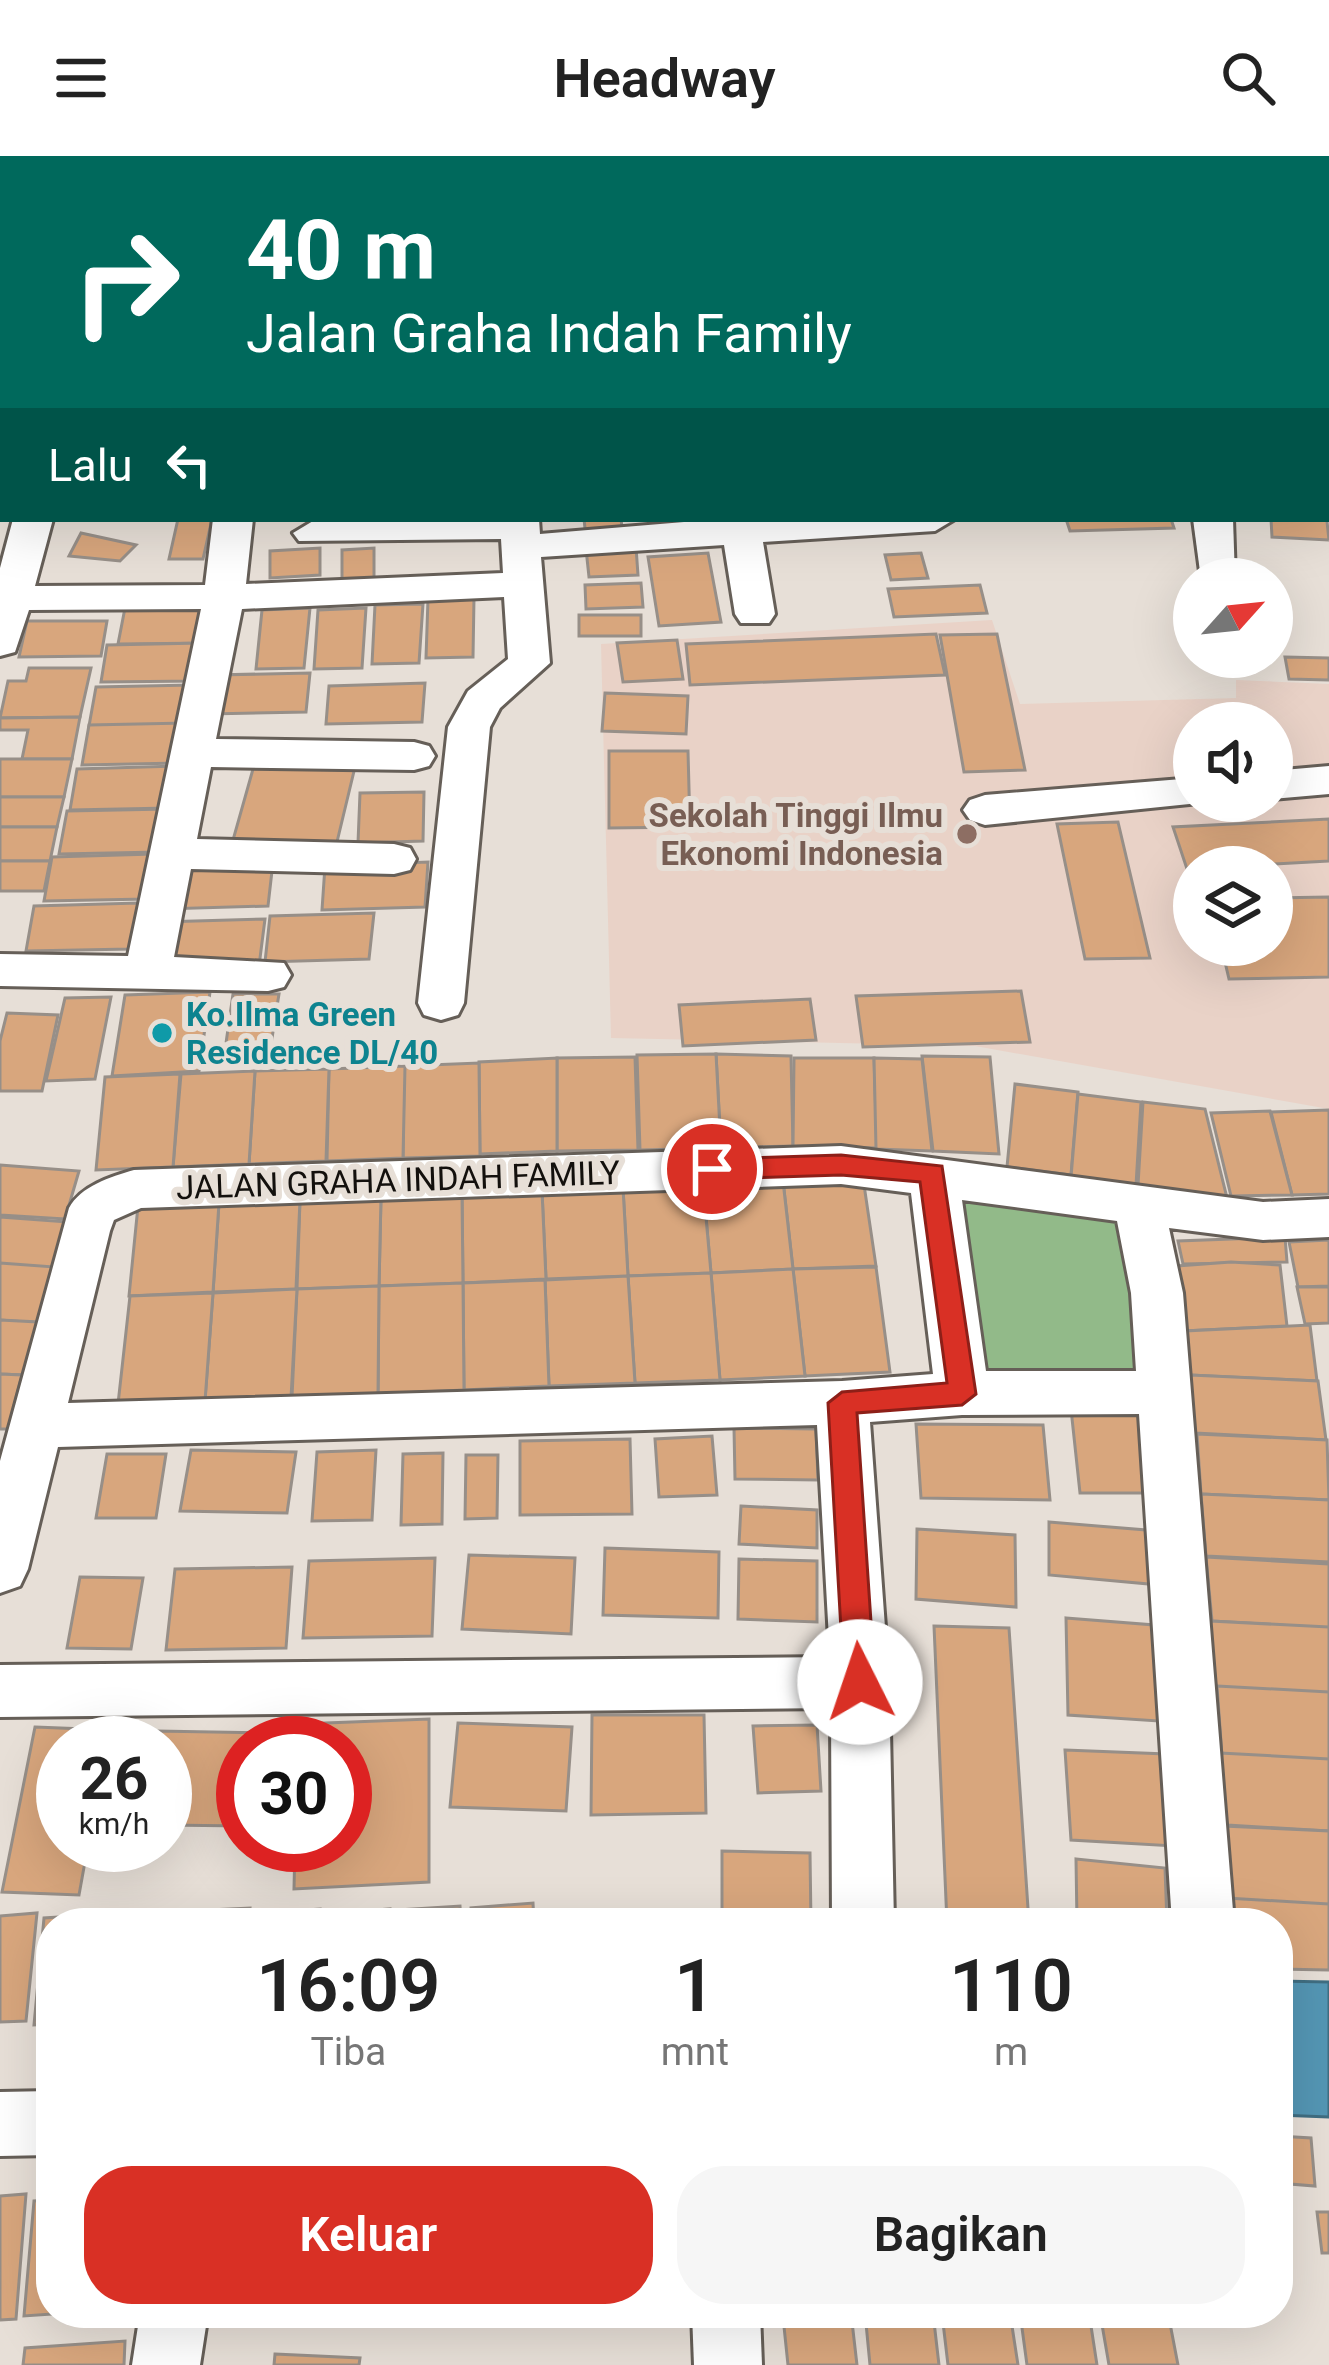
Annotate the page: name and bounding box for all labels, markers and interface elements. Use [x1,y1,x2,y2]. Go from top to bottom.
icon: menu [48,45,114,111]
icon: search [1215,45,1281,111]
text: Headway [554,47,776,110]
text: 40 m [246,201,436,300]
icon: right [48,204,204,360]
text: Jalan Graha Indah Family [246,302,852,365]
icon: left [156,432,222,498]
text: Lalu [48,439,132,492]
north arrow [1173,558,1293,678]
map controls [1173,558,1293,966]
button: sound [1173,702,1293,822]
place label: Sekolah Tinggi Ilmu Ekonomi Indonesia [649,796,943,873]
marker: Sekolah Tinggi Ilmu Ekonomi Indonesia [954,821,980,847]
button: layers [1173,846,1293,966]
place label: Ko.Ilma Green Residence DL/40 [186,995,438,1072]
marker: Ko.Ilma Green Residence DL/40 [149,1020,175,1046]
pin [661,1118,763,1220]
icon: arrive [679,1136,745,1202]
street label: JALAN GRAHA INDAH FAMILY [175,1153,621,1207]
position arrow [797,1619,923,1745]
speed limit sign: 30 [216,1716,372,1872]
text: 26 [80,1743,148,1814]
text: km/h [79,1806,149,1841]
text: 16:09 [256,1944,440,2029]
text: 1 [674,1944,715,2029]
text: 110 [949,1944,1073,2029]
text: Tiba [310,2029,386,2075]
text: mnt [661,2029,729,2075]
text: m [994,2029,1028,2075]
button: Keluar [84,2166,653,2304]
button: Bagikan [677,2166,1245,2304]

